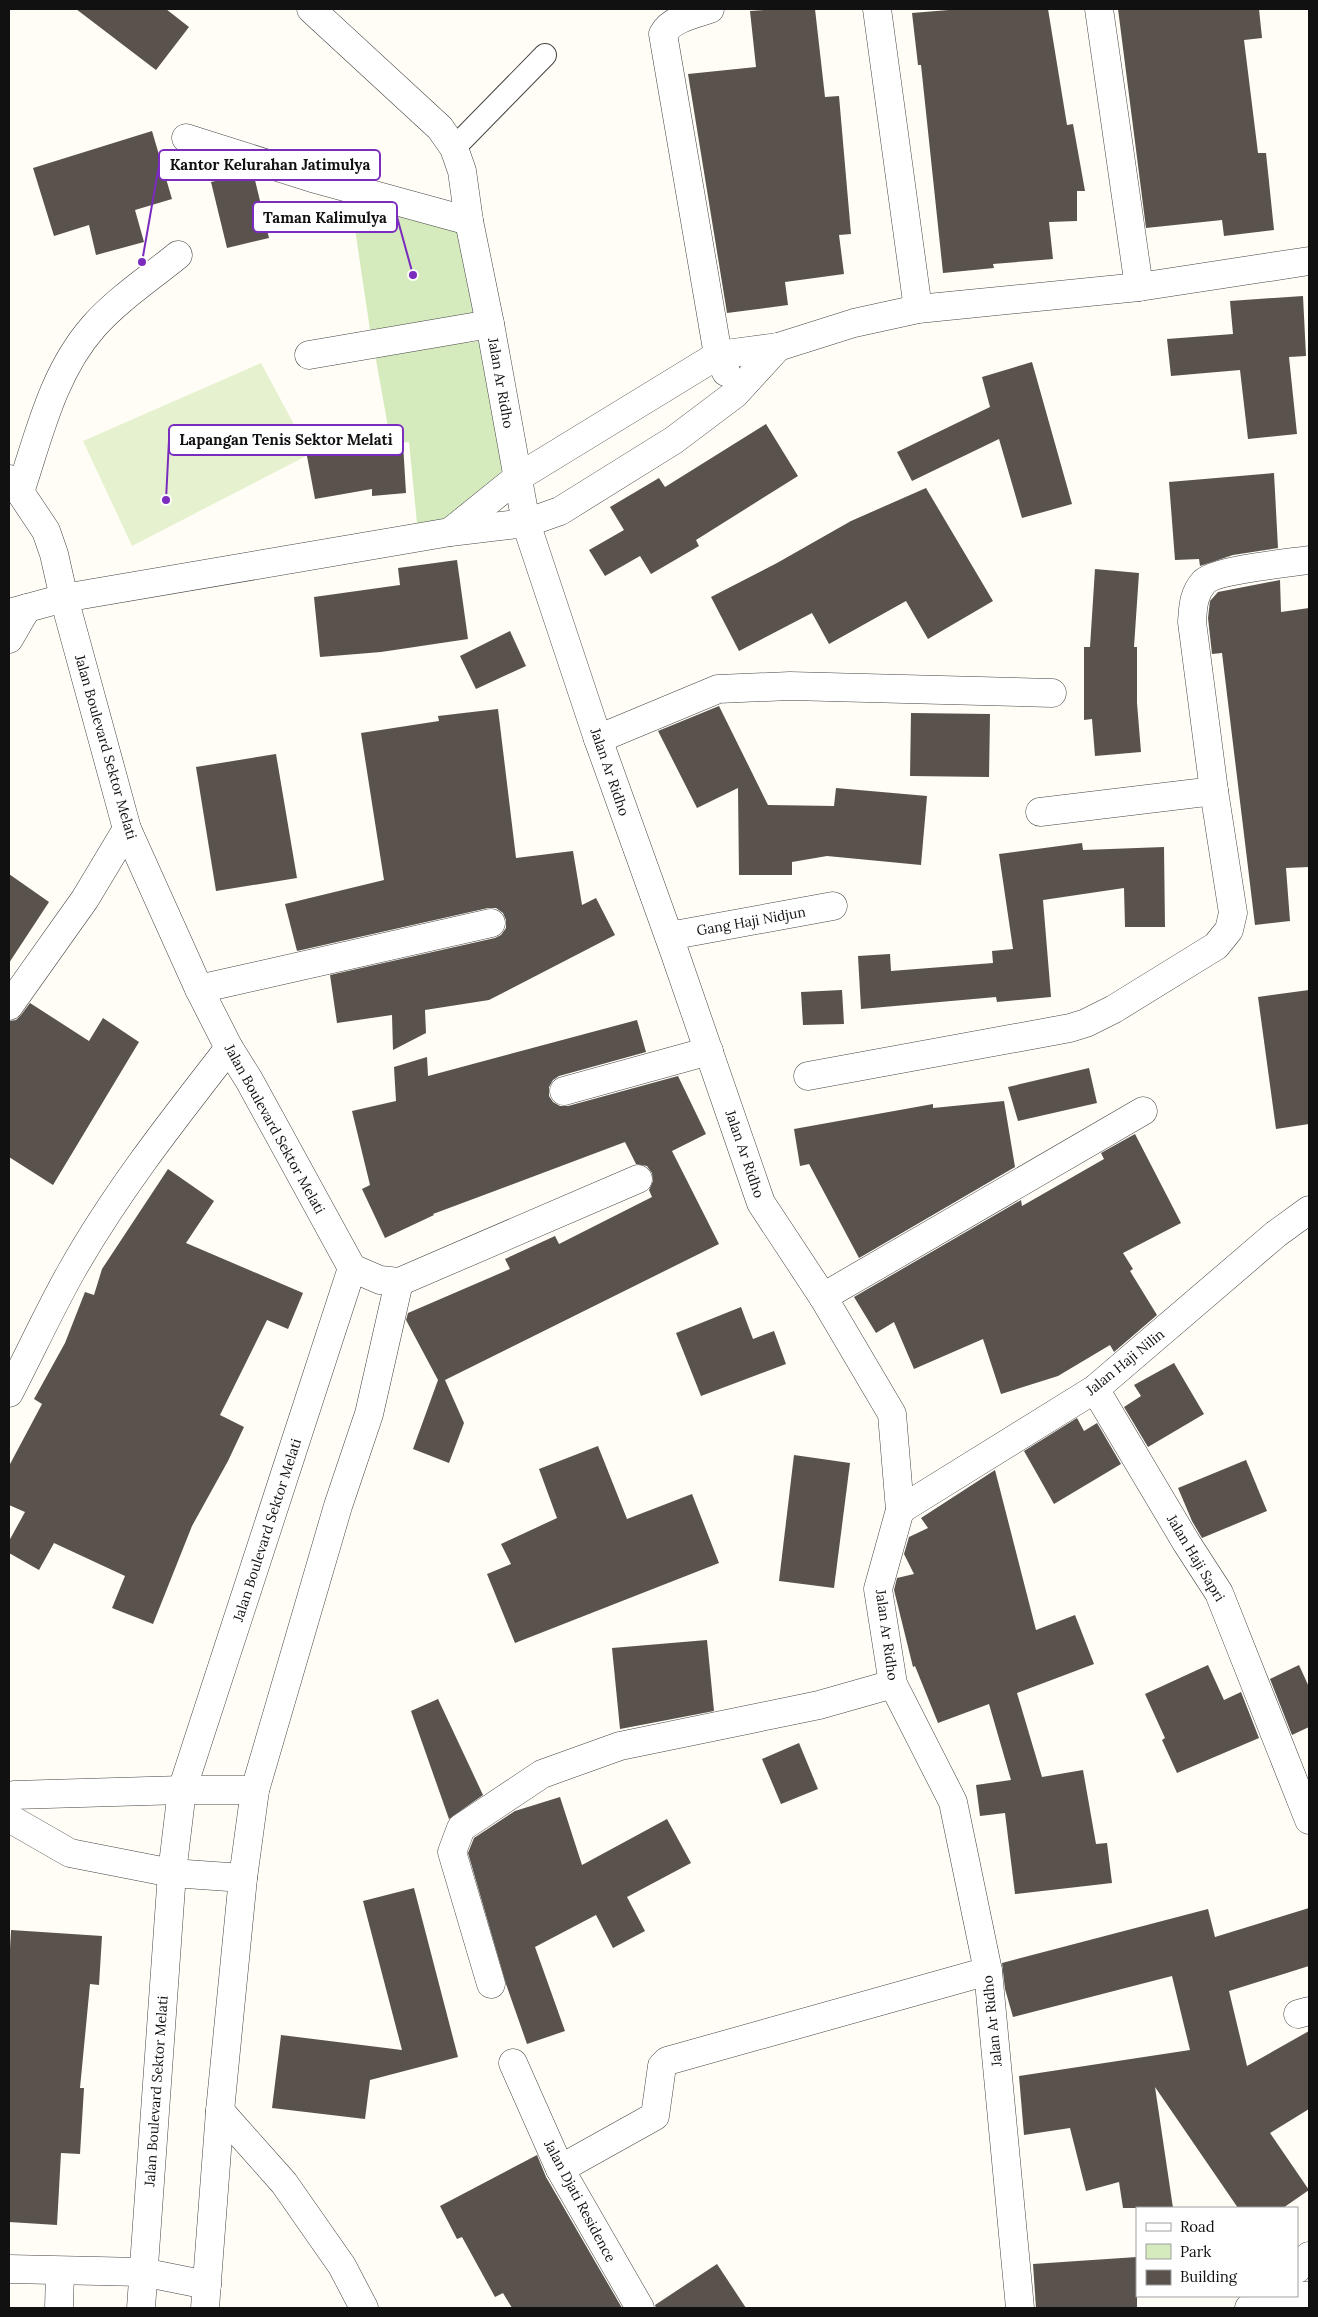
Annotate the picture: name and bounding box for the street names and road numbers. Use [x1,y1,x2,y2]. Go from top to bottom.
street label: Jalan Ar Ridho [484,335,518,430]
street label: Jalan Boulevard Sektor Melati [71,652,141,841]
street label: Jalan Ar Ridho [586,725,633,818]
street label: Gang Haji Nidjun [695,902,808,939]
street label: Jalan Boulevard Sektor Melati [220,1040,329,1217]
street label: Jalan Ar Ridho [721,1107,768,1200]
street label: Jalan Haji Nilin [1081,1325,1168,1400]
street label: Jalan Boulevard Sektor Melati [229,1436,305,1625]
street label: Jalan Haji Sapri [1162,1510,1229,1605]
street label: Jalan Ar Ridho [872,1587,902,1682]
street label: Jalan Ar Ridho [978,1974,1006,2069]
street label: Jalan Boulevard Sektor Melati [140,1995,172,2188]
street label: Jalan Djati Residence [540,2136,620,2266]

